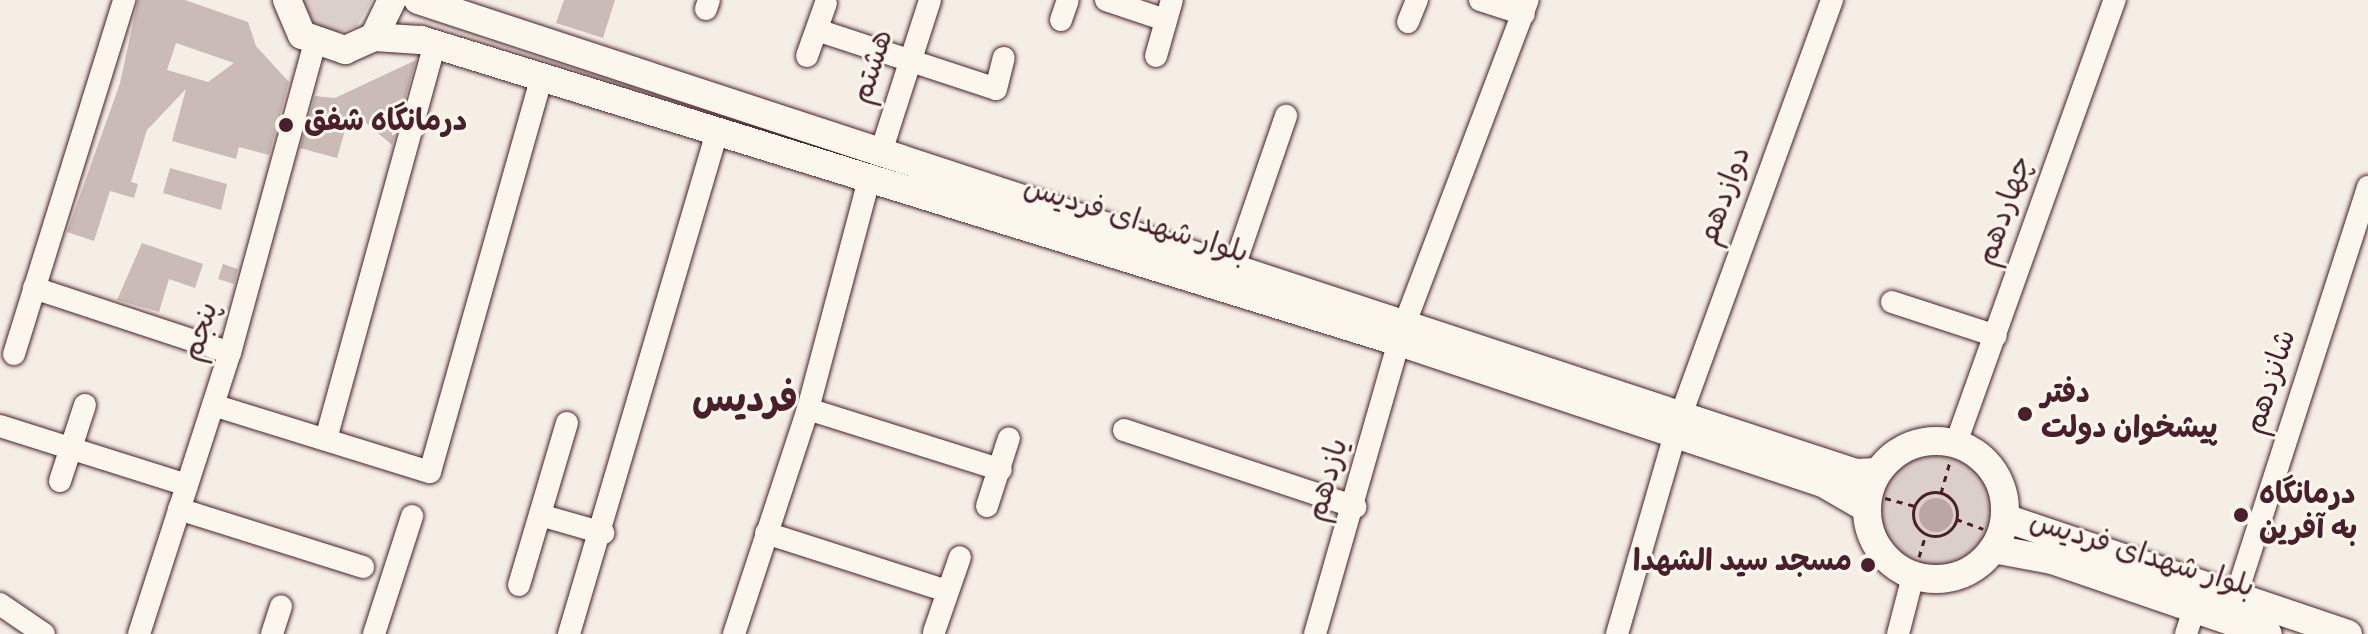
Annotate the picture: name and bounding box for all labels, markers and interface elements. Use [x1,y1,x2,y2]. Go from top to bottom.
street label: هشتم [847,26,905,110]
place label: درمانگاه شفق [304,107,467,143]
marker: درمانگاه شفق [275,114,297,136]
street label: دوازدهم [1694,143,1762,251]
street label: چهاردهم [1972,152,2044,272]
street label: بلوار شهدای فردیس [1018,173,1252,275]
street label: پنجم [178,299,230,367]
street label: شانزدهم [2240,326,2308,440]
place label: دفتر پیشخوان دولت [2041,379,2218,450]
district label: فردیس [692,381,798,427]
marker: دفتر پیشخوان دولت [2016,405,2034,423]
street label: یازدهم [1302,435,1360,527]
place label: درمانگاه به آفرین [2259,480,2357,550]
marker: درمانگاه به آفرین [2230,504,2252,526]
street label: بلوار شهدای فردیس [2024,507,2258,609]
place label: مسجد سید الشهدا [1633,547,1852,583]
marker: مسجد سید الشهدا [1859,556,1877,574]

